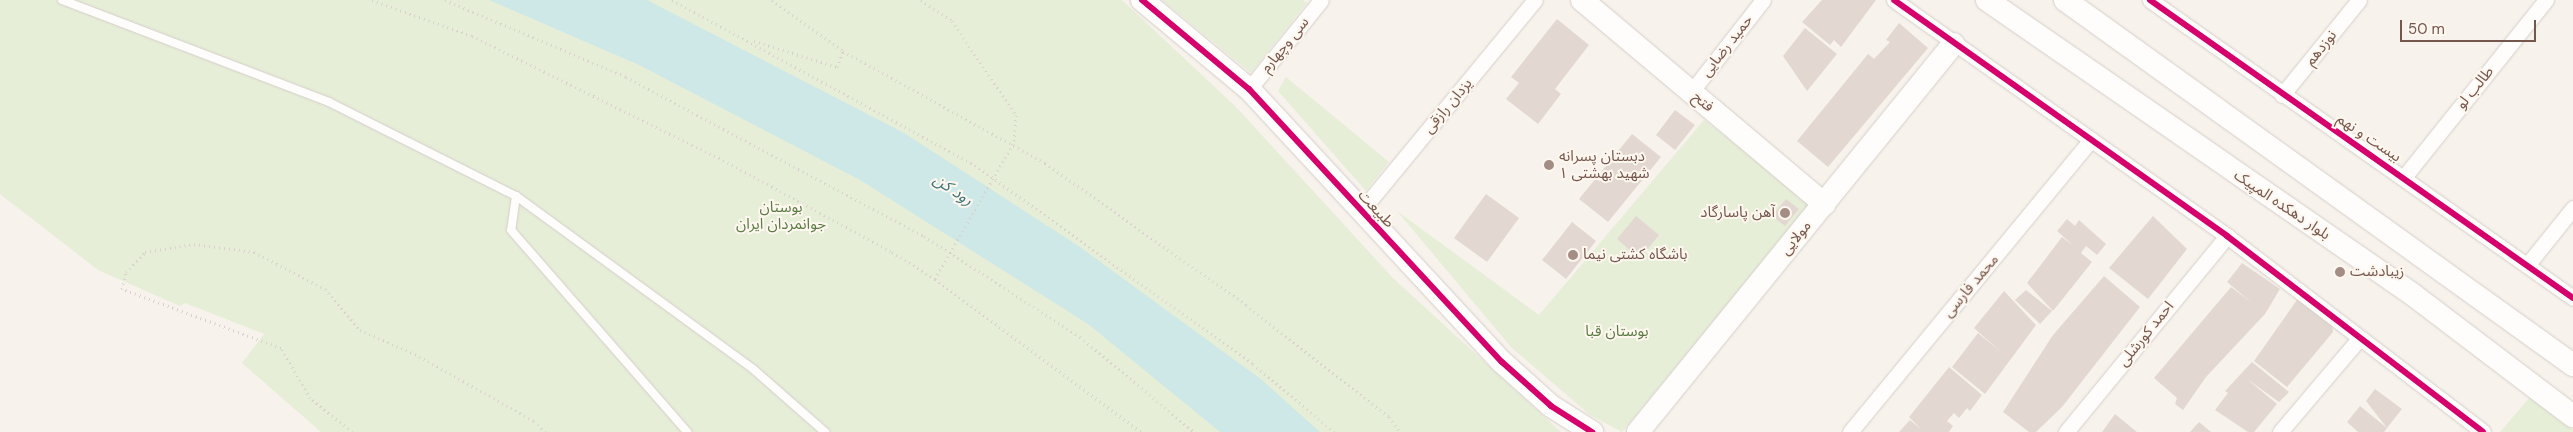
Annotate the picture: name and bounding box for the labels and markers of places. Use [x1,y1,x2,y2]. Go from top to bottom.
place label: دبستان پسرانه شهید بهشتی ۱ [1559,147,1650,182]
marker: دبستان پسرانه شهید بهشتی ۱ [1543,159,1555,171]
place label: آهن پاسارگاد [1700,204,1775,222]
marker: آهن پاسارگاد [1779,207,1791,219]
place label: باشگاه کشتی نیما [1583,246,1687,264]
marker: باشگاه کشتی نیما [1567,249,1579,261]
place label: زیبادشت [2350,263,2404,281]
marker: زیبادشت [2334,266,2346,278]

